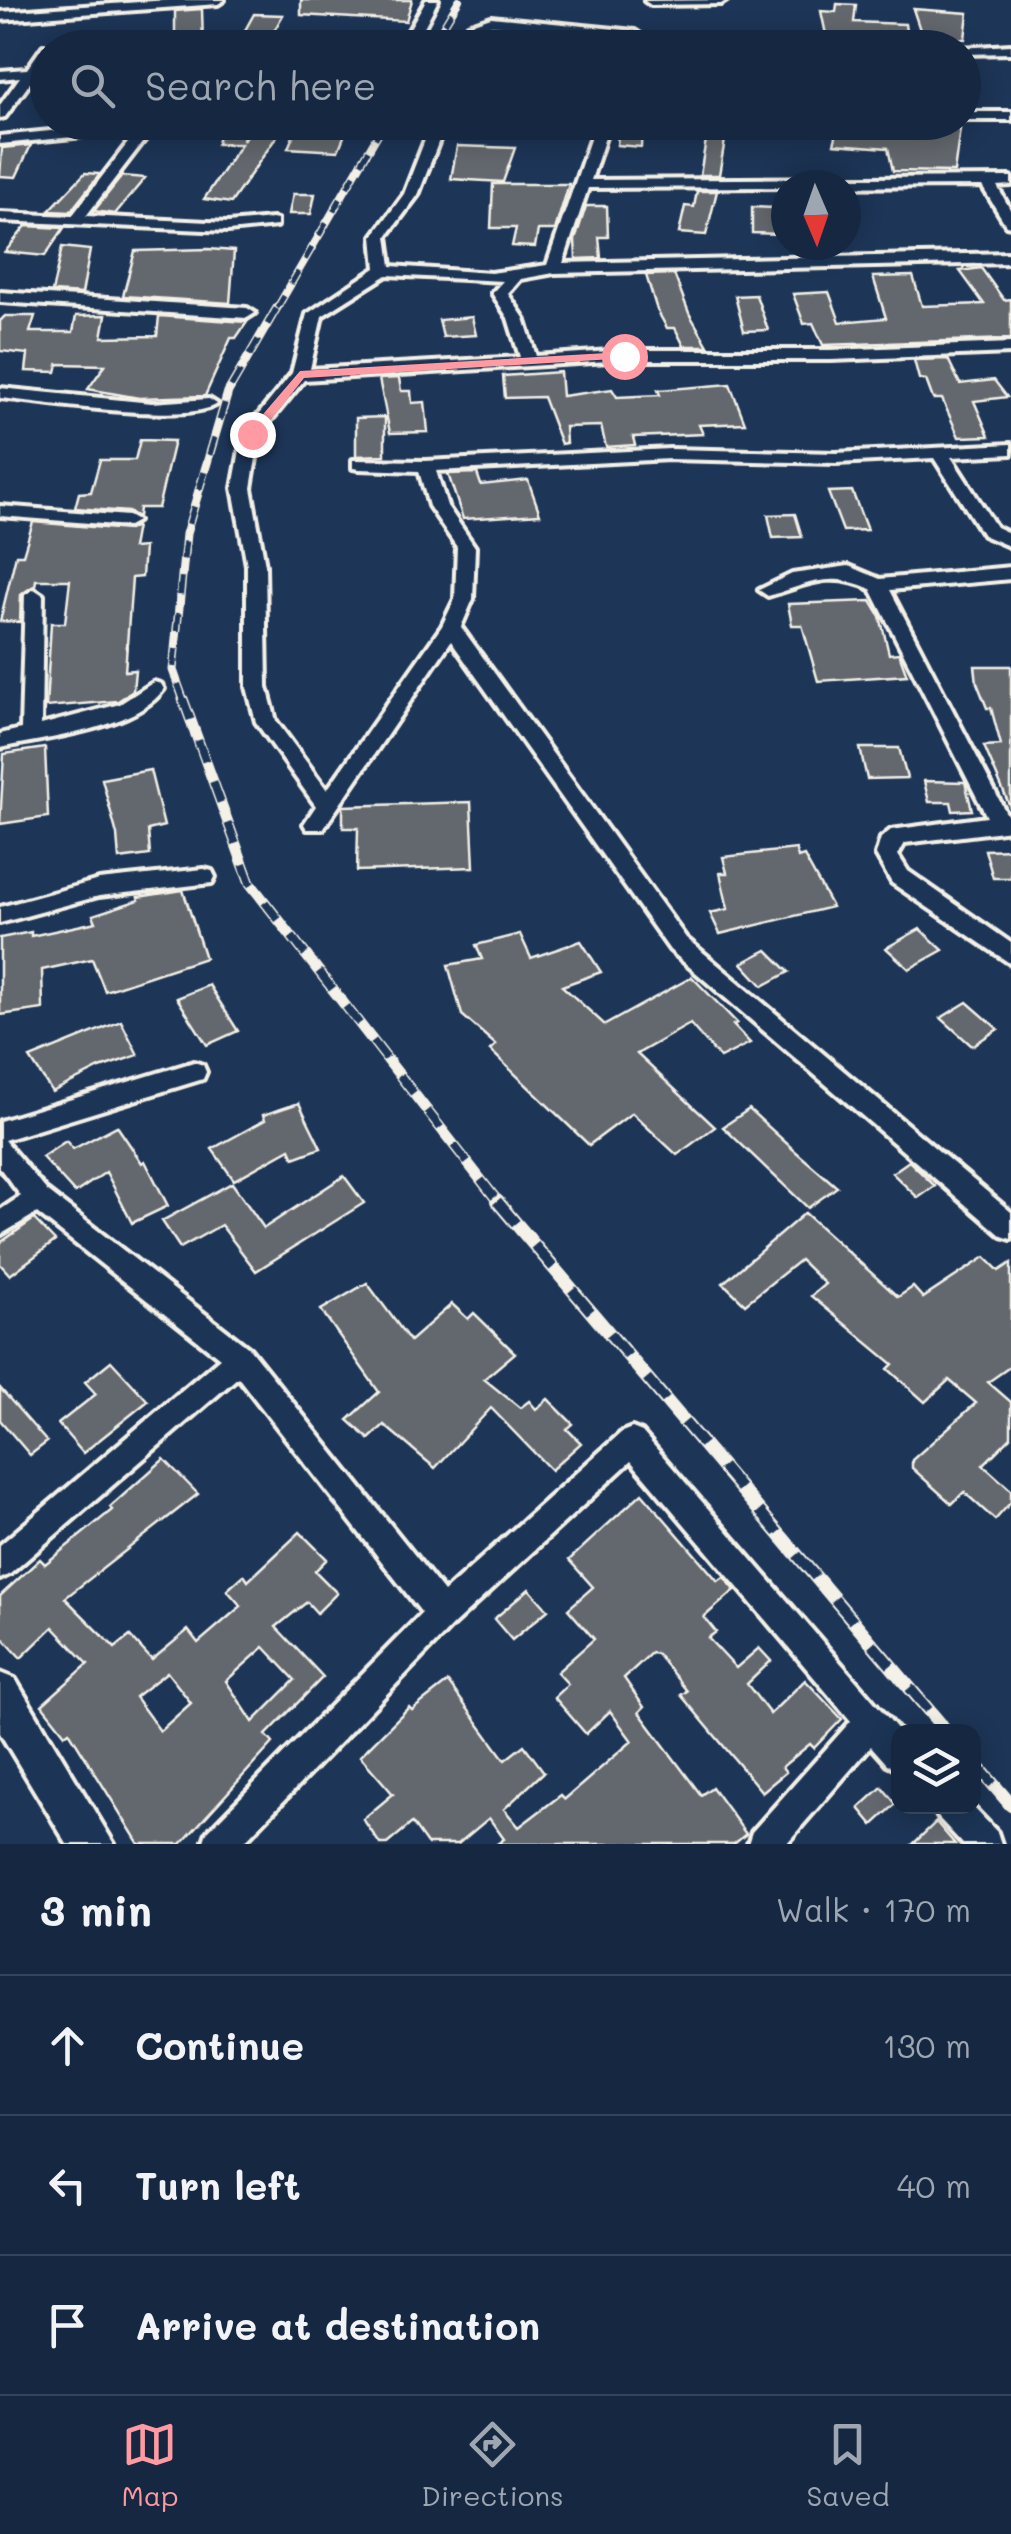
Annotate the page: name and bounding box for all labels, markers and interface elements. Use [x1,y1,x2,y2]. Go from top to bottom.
search box [30,30,981,140]
icon: search [65,58,120,113]
text: Search here [145,60,376,110]
north arrow [771,170,861,260]
route start [602,334,648,380]
route end [230,412,276,458]
map controls [891,1724,981,1814]
button: layers [891,1724,981,1814]
text: 3 min [40,1882,152,1937]
text: Walk · 170 m [776,1888,971,1930]
icon: ahead [40,2018,95,2073]
text: Continue [135,2020,304,2070]
text: 130 m [882,2024,971,2066]
icon: left [40,2158,95,2213]
text: Turn left [135,2160,301,2210]
text: 40 m [897,2164,971,2206]
icon: arrive [40,2298,95,2353]
text: Arrive at destination [135,2300,540,2350]
tab: Map [121,2417,178,2513]
tab: Directions [421,2417,564,2513]
tab: Saved [806,2417,890,2513]

